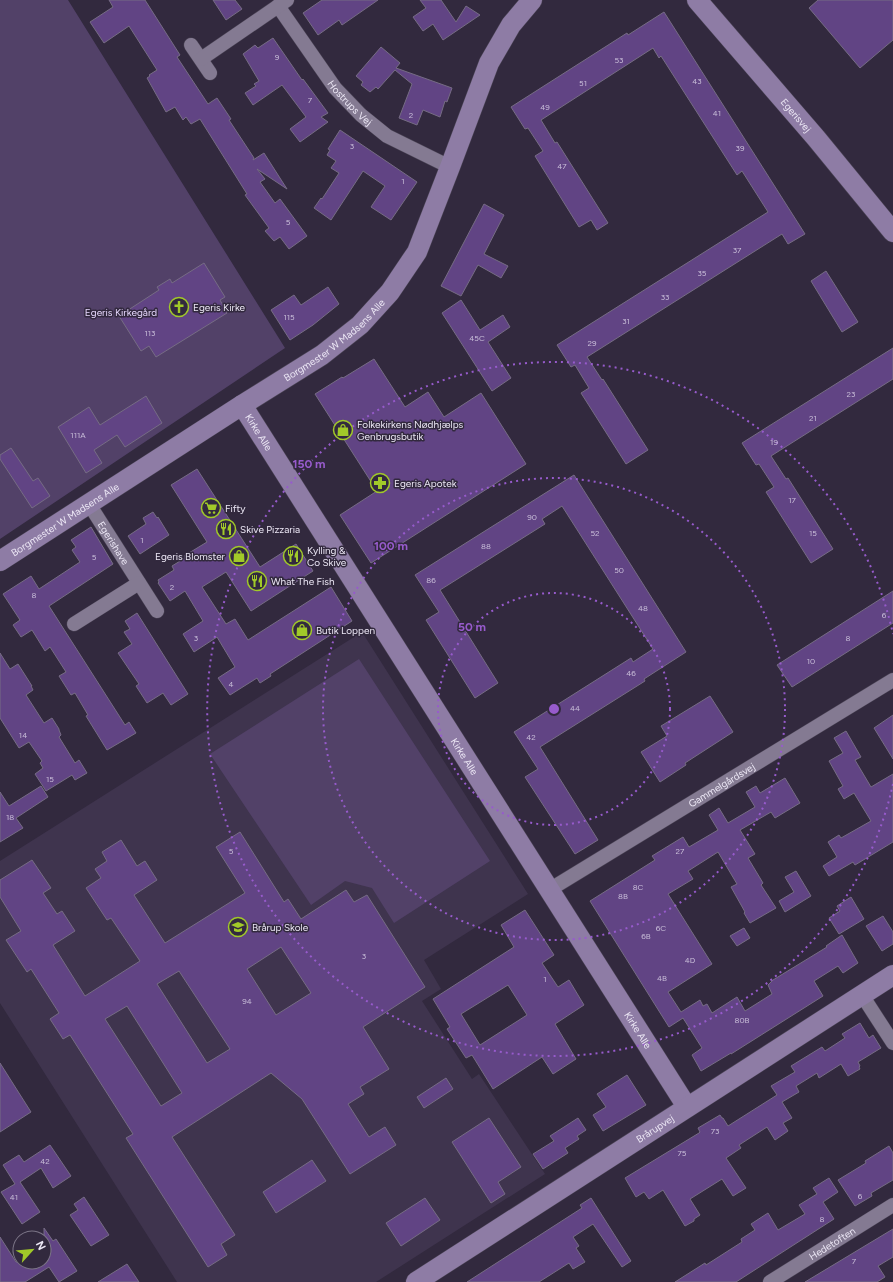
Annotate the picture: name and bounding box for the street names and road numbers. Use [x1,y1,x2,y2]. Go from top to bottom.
street label: Hostrups Vej [325,78,375,128]
street label: Egerisvej [778,95,815,135]
street label: Borgmester W Madsens Alle [281,296,388,384]
street label: Kirke Alle [243,411,276,453]
street label: Borgmester W Madsens Alle [8,479,122,559]
street label: Egerishave [95,519,133,567]
street label: Kirke Alle [448,735,482,778]
street label: Gammelgårdsvej [686,759,757,810]
street label: Kirke Alle [622,1009,655,1051]
street label: Brårupvej [633,1111,677,1145]
street label: Hedetoften [806,1224,858,1263]

